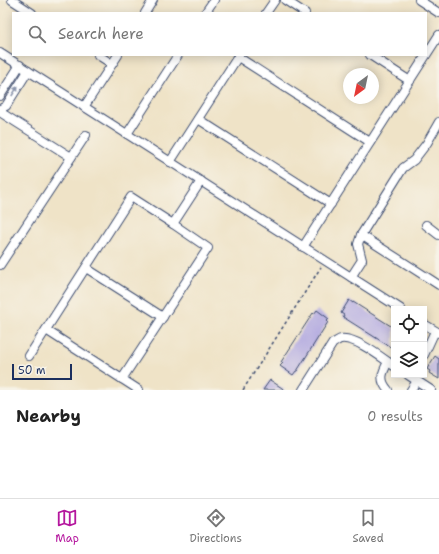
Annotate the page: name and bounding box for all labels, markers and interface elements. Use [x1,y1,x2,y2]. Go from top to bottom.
search box [12,12,427,56]
icon: search [26,23,48,45]
text: Search here [58,24,144,44]
north arrow [343,68,379,104]
one-way arrow [12,85,19,97]
map controls [391,306,427,378]
button: locate [391,306,427,342]
button: layers [391,342,427,378]
scale bar [12,362,72,381]
text: 50 m [18,363,46,378]
text: Nearby [16,405,81,427]
text: 0 results [367,408,423,425]
tab: Map [55,507,79,546]
tab: Directions [189,507,242,546]
tab: Saved [352,507,384,546]

